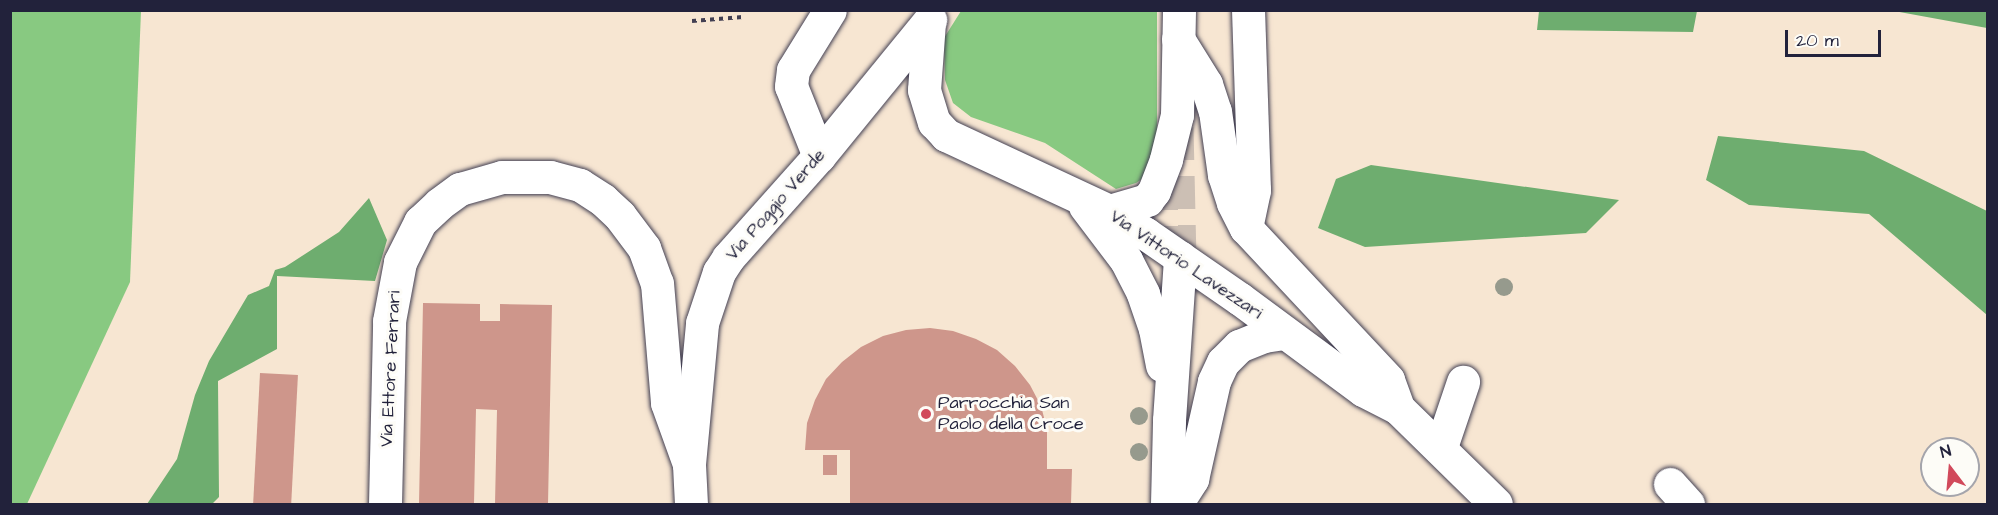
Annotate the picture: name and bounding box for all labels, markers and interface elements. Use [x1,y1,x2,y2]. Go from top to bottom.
scale bar [1788,18,1884,56]
text: 20 m [1796,28,1839,53]
street label: Via Poggio Verde [722,145,830,265]
street label: Via Vittorio Lavezzari [1106,206,1266,324]
street label: Via Ettore Ferrari [376,290,406,448]
place label: Parrocchia San Paolo della Croce [938,393,1084,436]
marker: Parrocchia San Paolo della Croce [919,407,933,421]
north arrow [1920,437,1980,497]
text: N [1938,440,1953,464]

